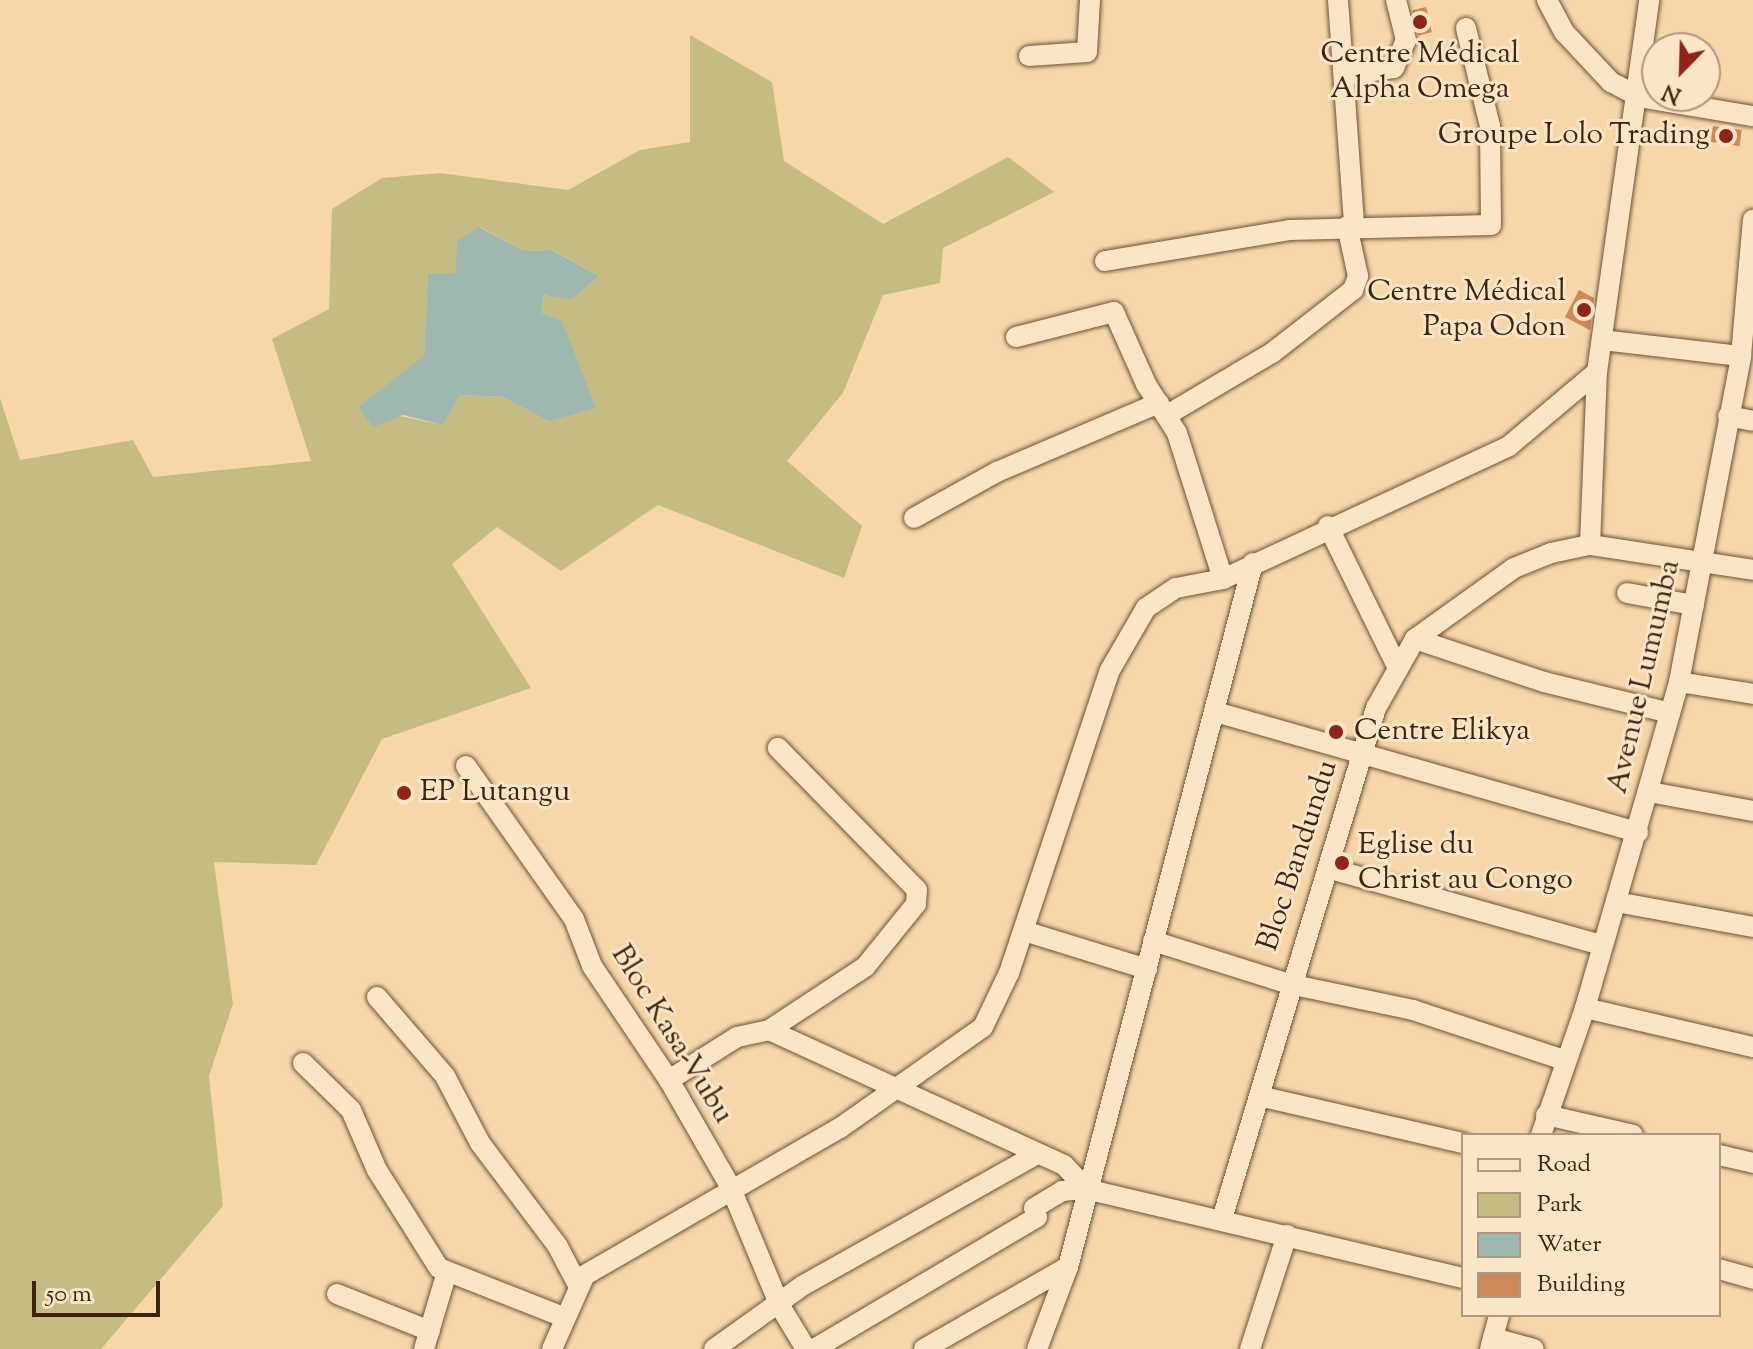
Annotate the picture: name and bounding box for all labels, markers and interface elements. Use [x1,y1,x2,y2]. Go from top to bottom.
marker: Centre Médical Alpha Omega [1409,11,1431,33]
north arrow [1641,32,1721,112]
place label: Centre Médical Alpha Omega [1321,37,1519,108]
text: N [1658,74,1687,110]
place label: Groupe Lolo Trading [1438,118,1710,154]
marker: Groupe Lolo Trading [1717,127,1735,145]
place label: Centre Médical Papa Odon [1367,275,1566,346]
marker: Centre Médical Papa Odon [1573,299,1595,321]
street label: Avenue Lumumba [1601,557,1689,797]
place label: Centre Elikya [1354,714,1530,750]
marker: Centre Elikya [1325,721,1347,743]
street label: Bloc Bandundu [1251,756,1347,956]
place label: EP Lutangu [420,775,570,811]
marker: EP Lutangu [395,784,413,802]
place label: Eglise du Christ au Congo [1358,828,1573,898]
marker: Eglise du Christ au Congo [1333,854,1351,872]
street label: Bloc Kasa-Vubu [602,939,740,1131]
legend [1461,1133,1721,1317]
text: Road [1537,1148,1591,1182]
text: Park [1537,1188,1583,1222]
text: Water [1537,1228,1601,1262]
scale bar [36,1265,164,1315]
text: Building [1537,1268,1625,1302]
text: 50 m [46,1278,92,1312]

